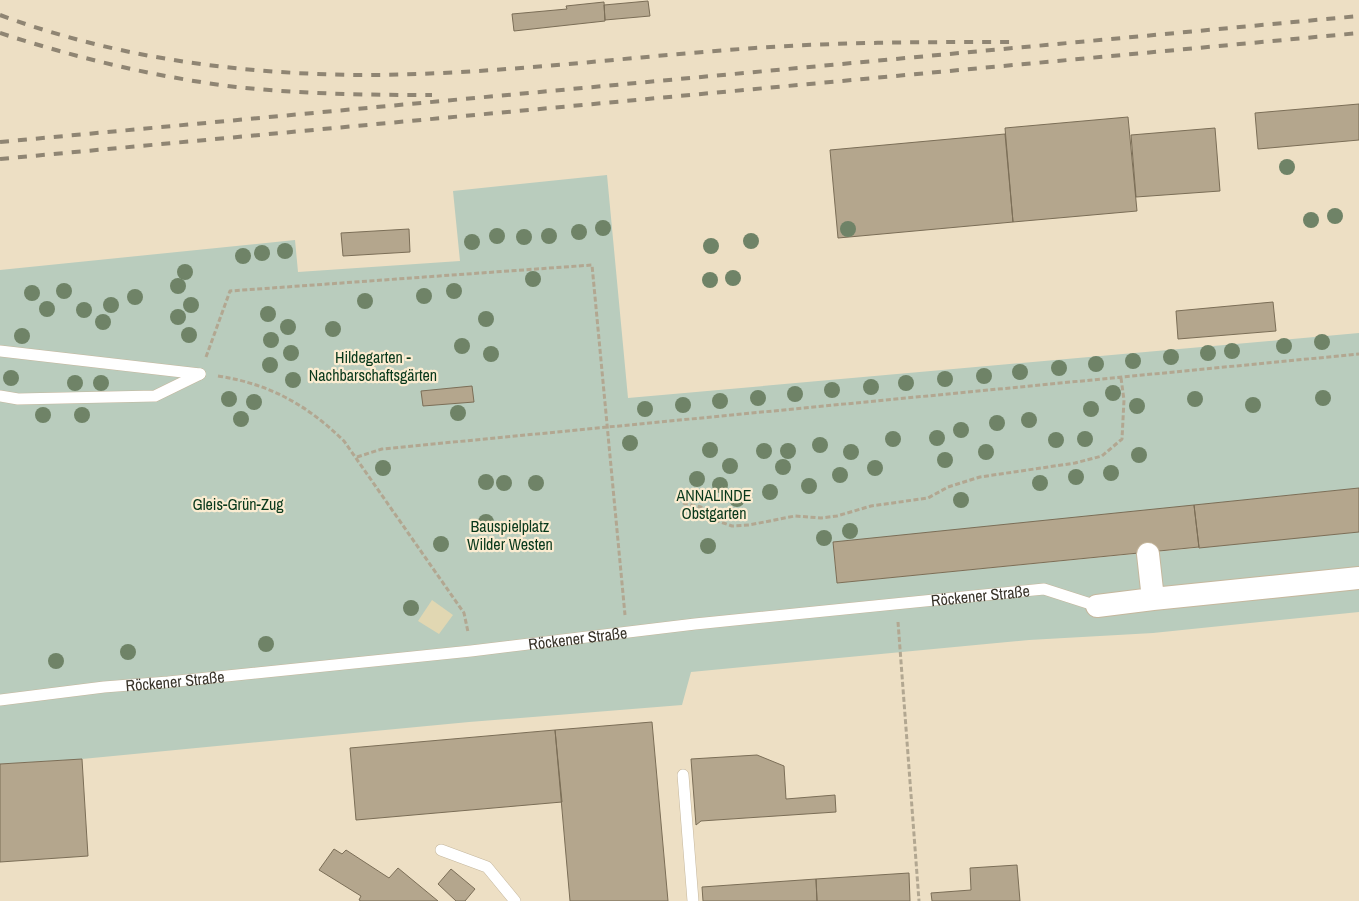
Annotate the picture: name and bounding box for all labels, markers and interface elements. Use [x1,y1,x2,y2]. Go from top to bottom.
park label: Hildegarten - Nachbarschaftsgärten [309,346,437,386]
park label: ANNALINDE Obstgarten [675,484,752,524]
park label: Gleis-Grün-Zug [192,493,284,515]
park label: Bauspielplatz Wilder Westen [467,515,553,555]
street label: Röckener Straße [930,579,1031,611]
street label: Röckener Straße [527,621,628,655]
street label: Röckener Straße [125,665,225,696]

